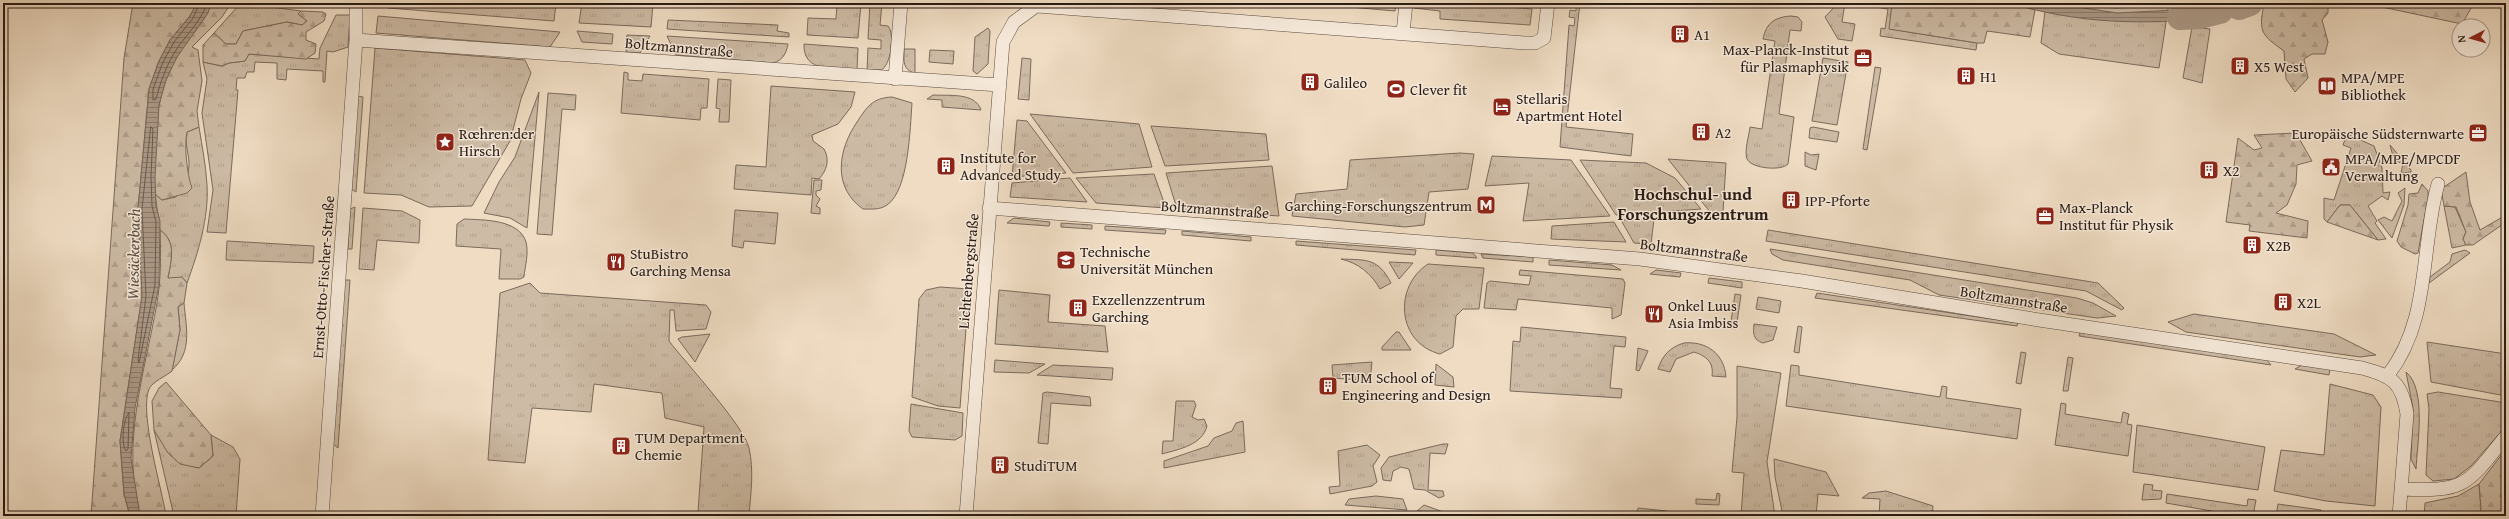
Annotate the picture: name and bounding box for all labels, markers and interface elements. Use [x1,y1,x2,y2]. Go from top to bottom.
north arrow [2451,18,2491,58]
building icon: A1 [1669,23,1691,45]
place label: A1 [1694,24,1710,45]
street label: Boltzmannstraße [624,32,734,62]
text: N [2453,34,2469,44]
place label: Max-Planck-Institut für Plasmaphysik [1723,39,1850,77]
office icon: Max-Planck-Institut für Plasmaphysik [1852,47,1874,69]
building icon: X5 West [2229,55,2251,77]
place label: X5 West [2254,56,2305,77]
building icon: H1 [1955,65,1977,87]
place label: H1 [1980,66,1997,87]
place label: MPA/MPE Bibliothek [2341,67,2406,105]
building icon: Galileo [1299,71,1321,93]
place label: Galileo [1324,72,1368,93]
library icon: MPA/MPE Bibliothek [2316,75,2338,97]
sports icon: Clever fit [1385,78,1407,100]
place label: Clever fit [1410,79,1468,100]
place label: Stellaris Apartment Hotel [1516,88,1622,126]
hotel icon: Stellaris Apartment Hotel [1491,96,1513,118]
building icon: A2 [1690,121,1712,143]
place label: A2 [1715,122,1731,143]
office icon: Europäische Südsternwarte [2467,122,2489,144]
place label: Rœhren:der Hirsch [459,123,534,161]
place label: Europäische Südsternwarte [2292,123,2464,144]
place icon: Rœhren:der Hirsch [434,131,456,153]
place label: Institute for Advanced Study [960,147,1062,185]
place label: MPA/MPE/MPCDF Verwaltung [2345,148,2461,186]
building icon: Institute for Advanced Study [935,155,957,177]
public building icon: MPA/MPE/MPCDF Verwaltung [2320,156,2342,178]
building icon: X2 [2198,159,2220,181]
place label: X2 [2223,160,2240,181]
district label: Hochschul- und Forschungszentrum [1617,181,1769,226]
building icon: IPP-Pforte [1780,189,1802,211]
place label: IPP-Pforte [1805,190,1870,211]
metro station icon: Garching-Forschungszentrum [1475,194,1497,216]
street label: Ernst-Otto-Fischer-Straße [307,195,339,359]
street label: Boltzmannstraße [1160,195,1270,223]
place label: Garching-Forschungszentrum [1285,195,1473,216]
place label: Max-Planck Institut für Physik [2059,197,2174,235]
office icon: Max-Planck Institut für Physik [2034,205,2056,227]
water label: Wiesäckerbach [120,208,146,300]
street label: Lichtenbergstraße [952,212,984,330]
street label: Boltzmannstraße [1639,233,1749,267]
building icon: X2B [2241,234,2263,256]
place label: X2B [2266,235,2291,256]
place label: Technische Universität München [1080,241,1214,279]
place label: StuBistro Garching Mensa [630,243,731,281]
school or university icon: Technische Universität München [1055,249,1077,271]
restaurant icon: StuBistro Garching Mensa [605,251,627,273]
street label: Boltzmannstraße [1959,280,2069,318]
place label: Exzellenzzentrum Garching [1092,289,1206,327]
building icon: X2L [2272,291,2294,313]
place label: X2L [2297,292,2322,313]
place label: Onkel Luus Asia Imbiss [1668,295,1738,333]
building icon: Exzellenzzentrum Garching [1067,297,1089,319]
restaurant icon: Onkel Luus Asia Imbiss [1643,303,1665,325]
place label: TUM School of Engineering and Design [1342,367,1491,405]
building icon: TUM School of Engineering and Design [1317,375,1339,397]
place label: TUM Department Chemie [635,427,745,465]
building icon: TUM Department Chemie [610,435,632,457]
building icon: StudiTUM [989,454,1011,476]
place label: StudiTUM [1014,455,1078,476]

